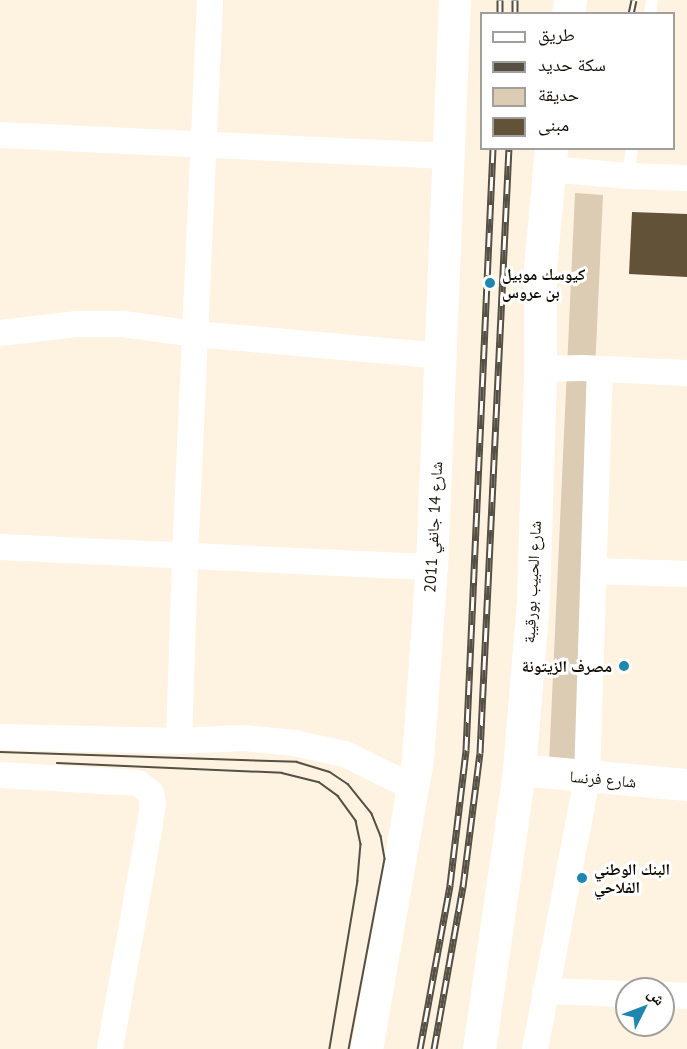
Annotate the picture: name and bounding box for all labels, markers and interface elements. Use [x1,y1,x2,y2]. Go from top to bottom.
legend [480,12,675,150]
text: طريق [538,23,575,46]
text: سكة حديد [538,53,606,76]
text: حديقة [538,83,579,106]
text: مبنى [538,113,569,136]
place label: كيوسك موبيل بن عروس [502,264,585,302]
marker: كيوسك موبيل بن عروس [483,276,497,290]
street label: شارع 14 جانفي 2011 [420,461,446,593]
street label: شارع الحبيب بورقيبة [519,520,545,644]
place label: مصرف الزيتونة [522,656,612,676]
marker: مصرف الزيتونة [617,659,631,673]
street label: شارع فرنسا [569,767,637,791]
place label: البنك الوطني الفلاحي [594,859,670,897]
marker: البنك الوطني الفلاحي [575,871,589,885]
north arrow [615,977,675,1037]
text: ش [644,983,670,1009]

